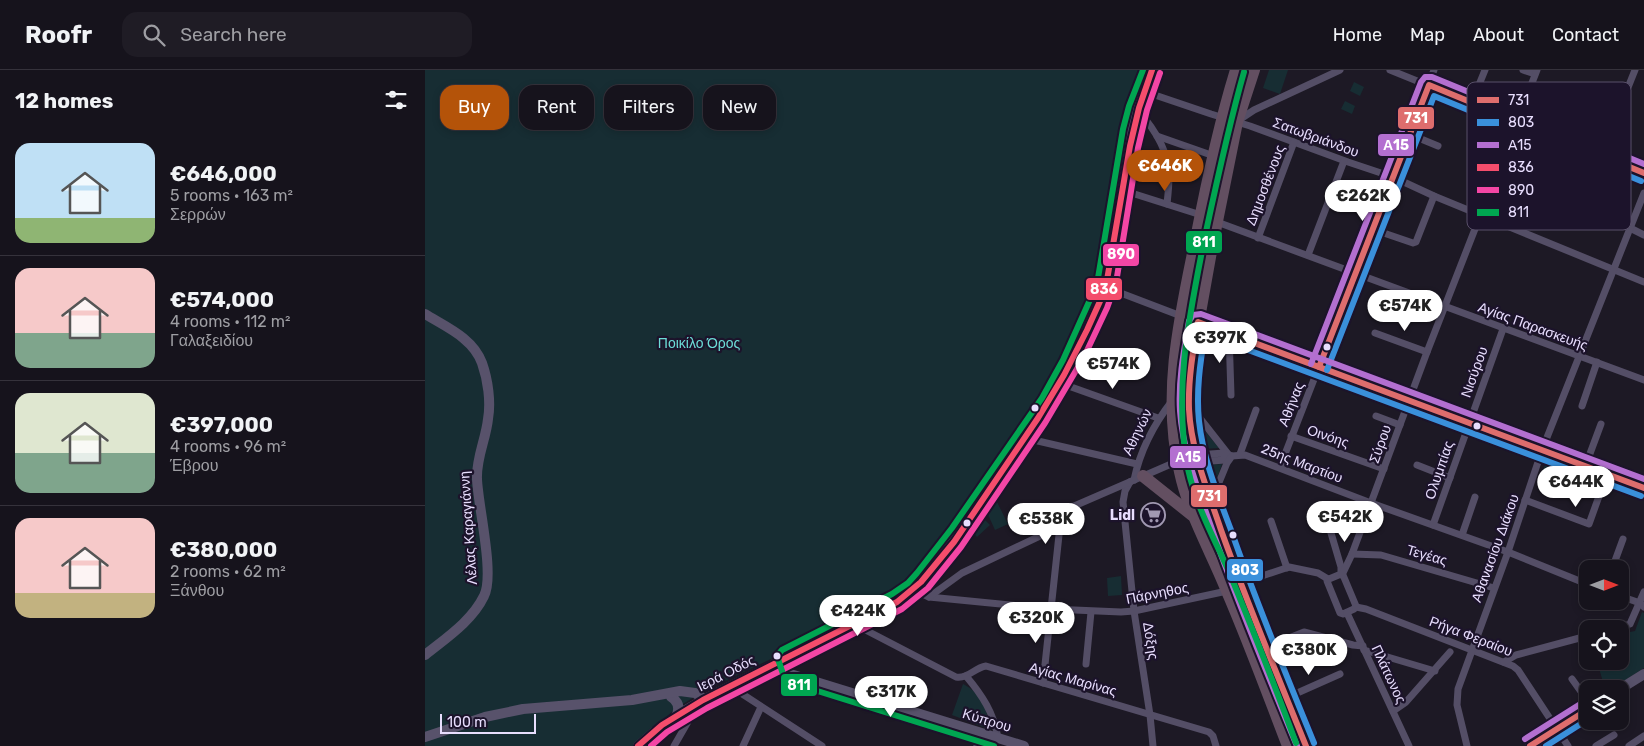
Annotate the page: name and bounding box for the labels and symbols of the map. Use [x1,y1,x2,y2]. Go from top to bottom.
legend [1467,82,1631,230]
text: 731 [1508,92,1529,109]
line badge: 731 [1397,106,1435,130]
text: 731 [1404,110,1428,127]
street label: Σατωβριάνδου [1270,114,1361,161]
text: 803 [1508,114,1534,131]
line badge: Α15 [1377,133,1415,157]
text: Α15 [1383,137,1409,154]
text: Α15 [1508,137,1532,154]
street label: Δημοσθένους [1242,142,1289,228]
pin: €646K [1130,150,1200,192]
text: 836 [1508,159,1534,176]
pin: €262K [1328,180,1398,222]
text: 890 [1508,182,1534,199]
text: 811 [1508,204,1529,221]
line badge: 811 [1185,230,1223,254]
text: 811 [1192,234,1216,251]
line badge: 890 [1102,243,1140,267]
text: 890 [1107,246,1135,263]
line badge: 836 [1085,277,1123,301]
text: 836 [1090,281,1118,298]
pin: €574K [1370,290,1440,332]
street label: Αγίας Παρασκευής [1476,299,1590,354]
pin: €397K [1185,322,1255,364]
park label: Ποικίλο Όρος [658,335,740,352]
unlabelled marker [1322,342,1332,352]
street label: Νισύρου [1457,344,1492,400]
pin: €574K [1078,348,1148,390]
street label: Αθήνας [1275,379,1308,429]
unlabelled marker [1030,403,1040,413]
street label: Αθηνών [1119,406,1156,458]
street label: Οινόης [1305,421,1351,452]
unlabelled marker [1472,421,1482,431]
street label: Σύρου [1366,423,1395,466]
street label: Ολυμπίας [1422,438,1458,502]
street label: 25ης Μαρτίου [1259,440,1345,487]
line badge: Α15 [1169,445,1207,469]
text: Α15 [1175,449,1201,466]
pin: €644K [1541,466,1611,508]
street label: Λέλας Καραγιάννη [456,471,481,585]
line badge: 731 [1190,484,1228,508]
text: 731 [1197,488,1221,505]
street label: Αθανασίου Διάκου [1468,492,1523,605]
pin: €542K [1310,500,1380,543]
pin: €538K [1011,502,1081,545]
supermarket icon: Lidl [1140,502,1166,528]
place label: Lidl [1110,507,1135,524]
unlabelled marker [962,518,972,528]
unlabelled marker [1228,530,1238,540]
street label: Τεγέας [1405,542,1449,569]
line badge: 803 [1226,558,1264,582]
north arrow [1579,560,1629,610]
text: 803 [1231,562,1259,579]
street label: Πάρνηθος [1124,579,1190,608]
pin: €424K [823,594,893,637]
pin: €320K [1001,602,1071,644]
street label: Ρήγα Φεραίου [1427,613,1515,660]
street label: Δόξης [1139,621,1162,661]
pin: €380K [1274,634,1344,676]
street label: Πλάτωνος [1368,642,1410,706]
street label: Ιερά Οδός [694,651,758,695]
unlabelled marker [772,651,782,661]
street label: Αγίας Μαρίνας [1027,659,1119,700]
line badge: 811 [780,673,818,697]
pin: €317K [856,676,926,718]
text: 811 [787,677,811,694]
street label: Κύπρου [960,705,1013,736]
scale bar [440,711,536,734]

